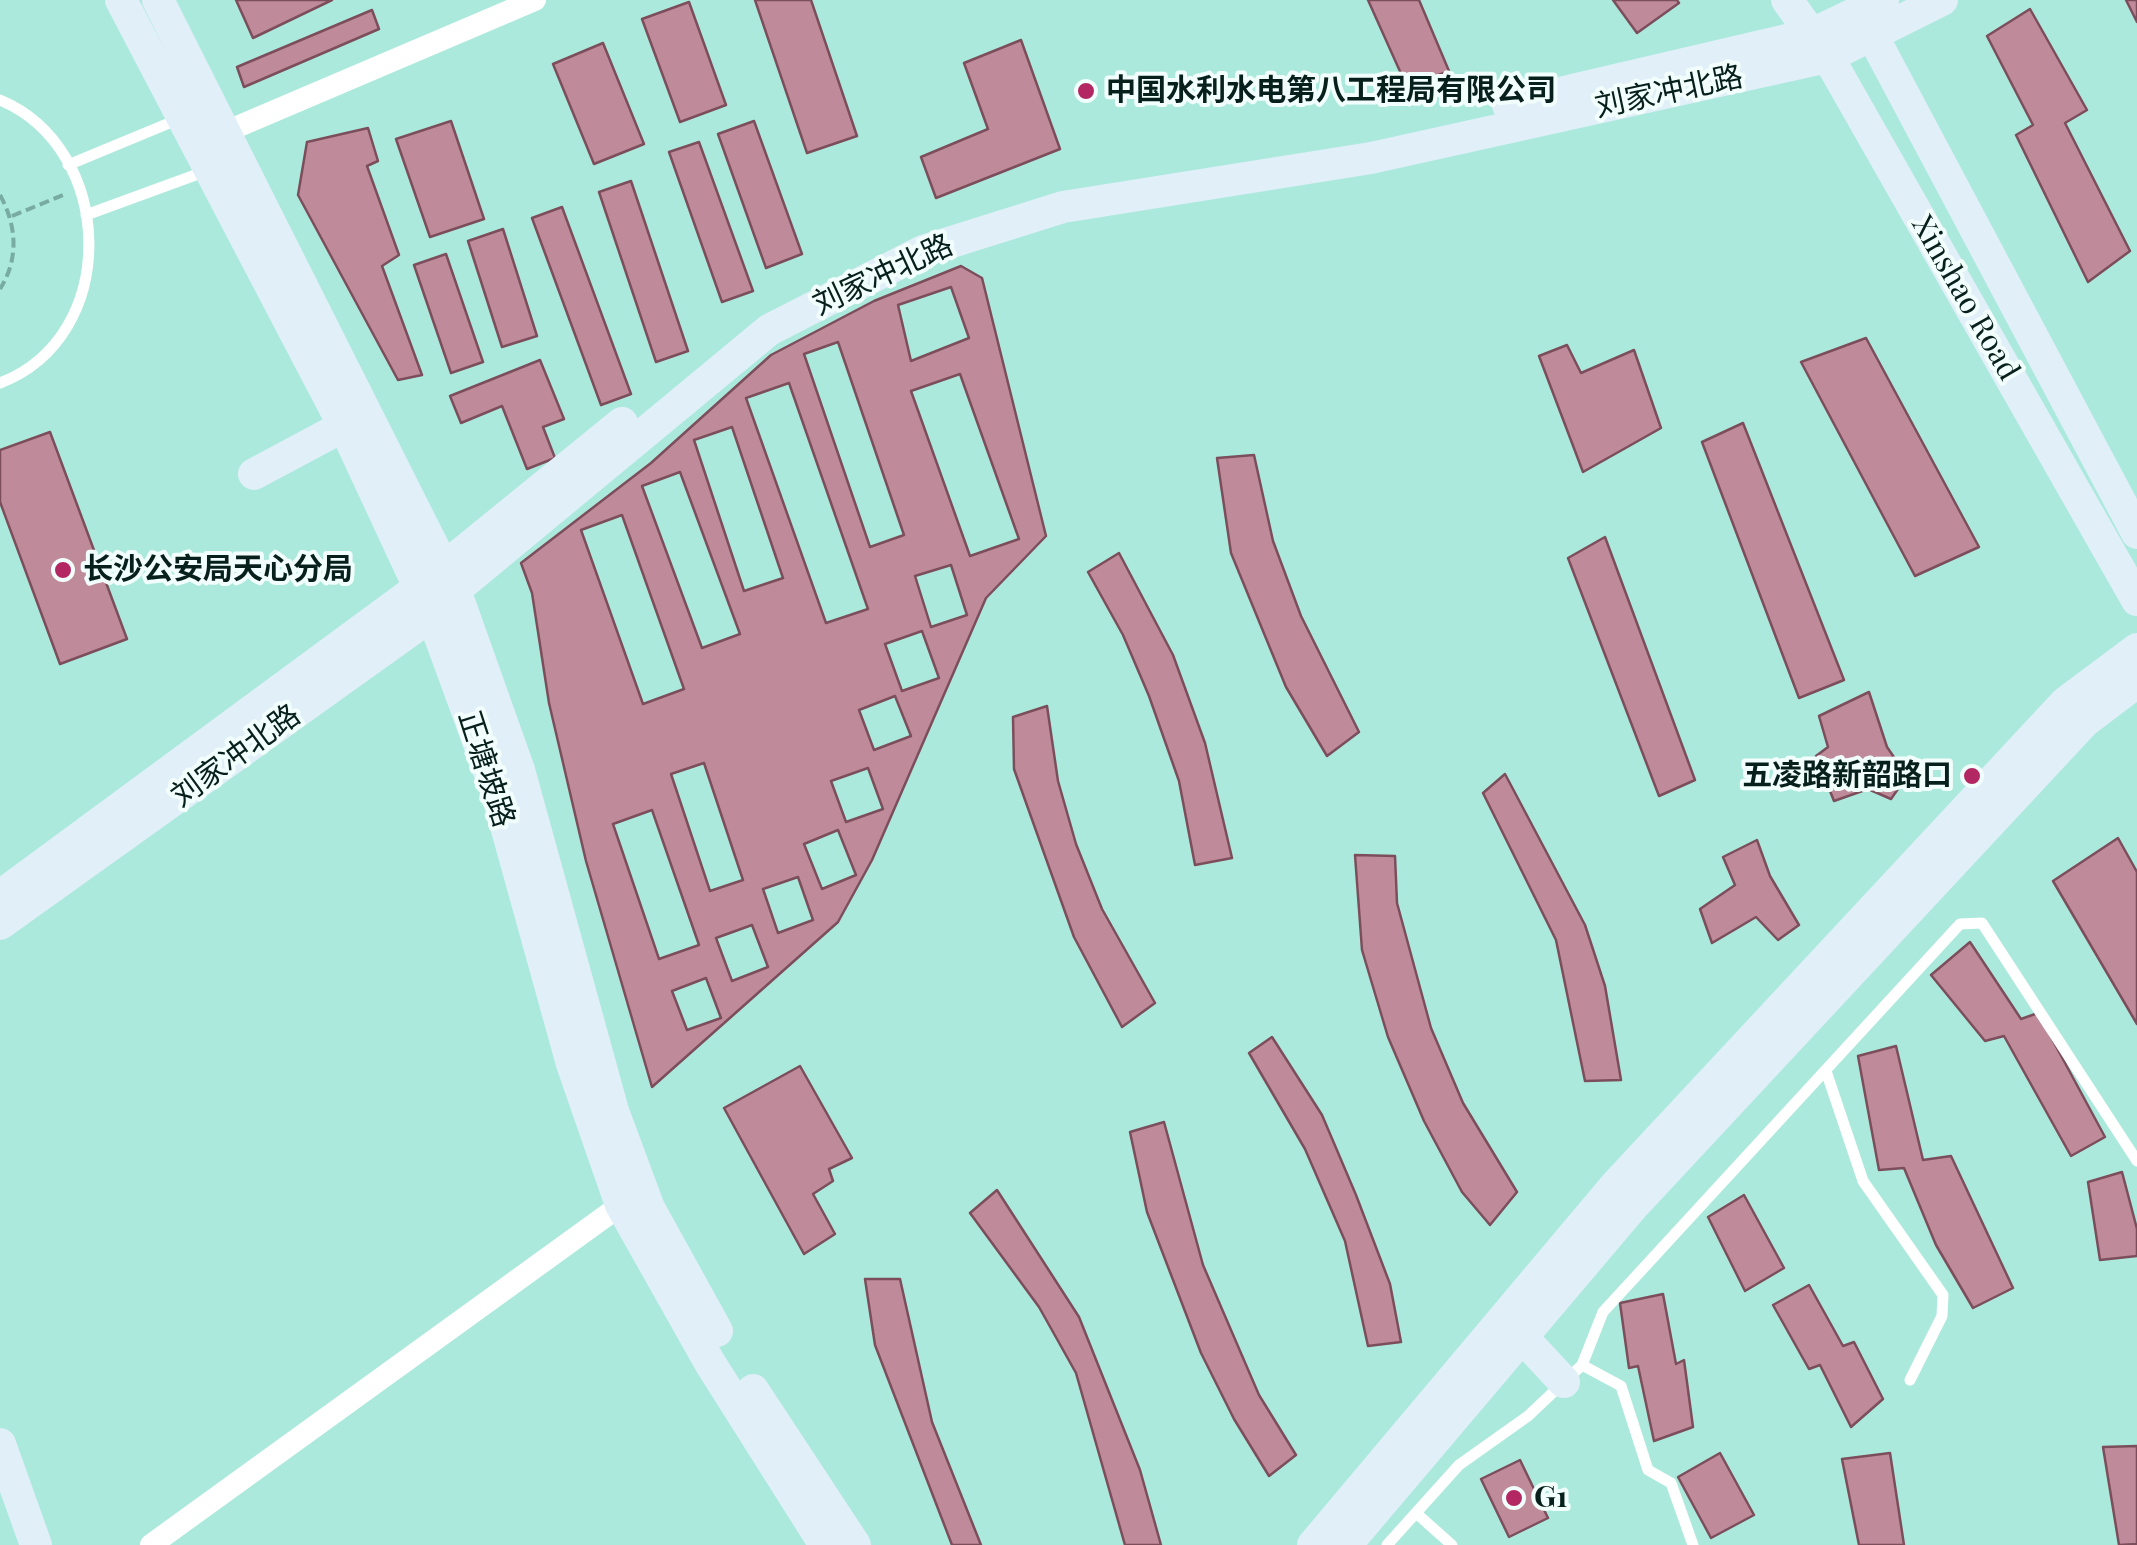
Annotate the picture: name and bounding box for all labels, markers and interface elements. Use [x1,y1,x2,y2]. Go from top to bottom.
street label: 刘家冲北路 [1592,59,1746,125]
place label: 中国水利水电第八工程局有限公司 [1106,73,1556,109]
marker: 中国水利水电第八工程局有限公司 [1075,80,1097,102]
street label: Xinshao Road [1903,209,2027,387]
street label: 刘家冲北路 [807,227,959,323]
place label: 长沙公安局天心分局 [83,552,353,588]
marker: 长沙公安局天心分局 [52,559,74,581]
street label: 刘家冲北路 [165,697,307,815]
street label: 正塘坡路 [450,706,522,832]
place label: 五凌路新韶路口 [1742,758,1952,794]
marker: 五凌路新韶路口 [1961,765,1983,787]
place label: G1 [1534,1480,1568,1516]
marker: G1 [1503,1487,1525,1509]

